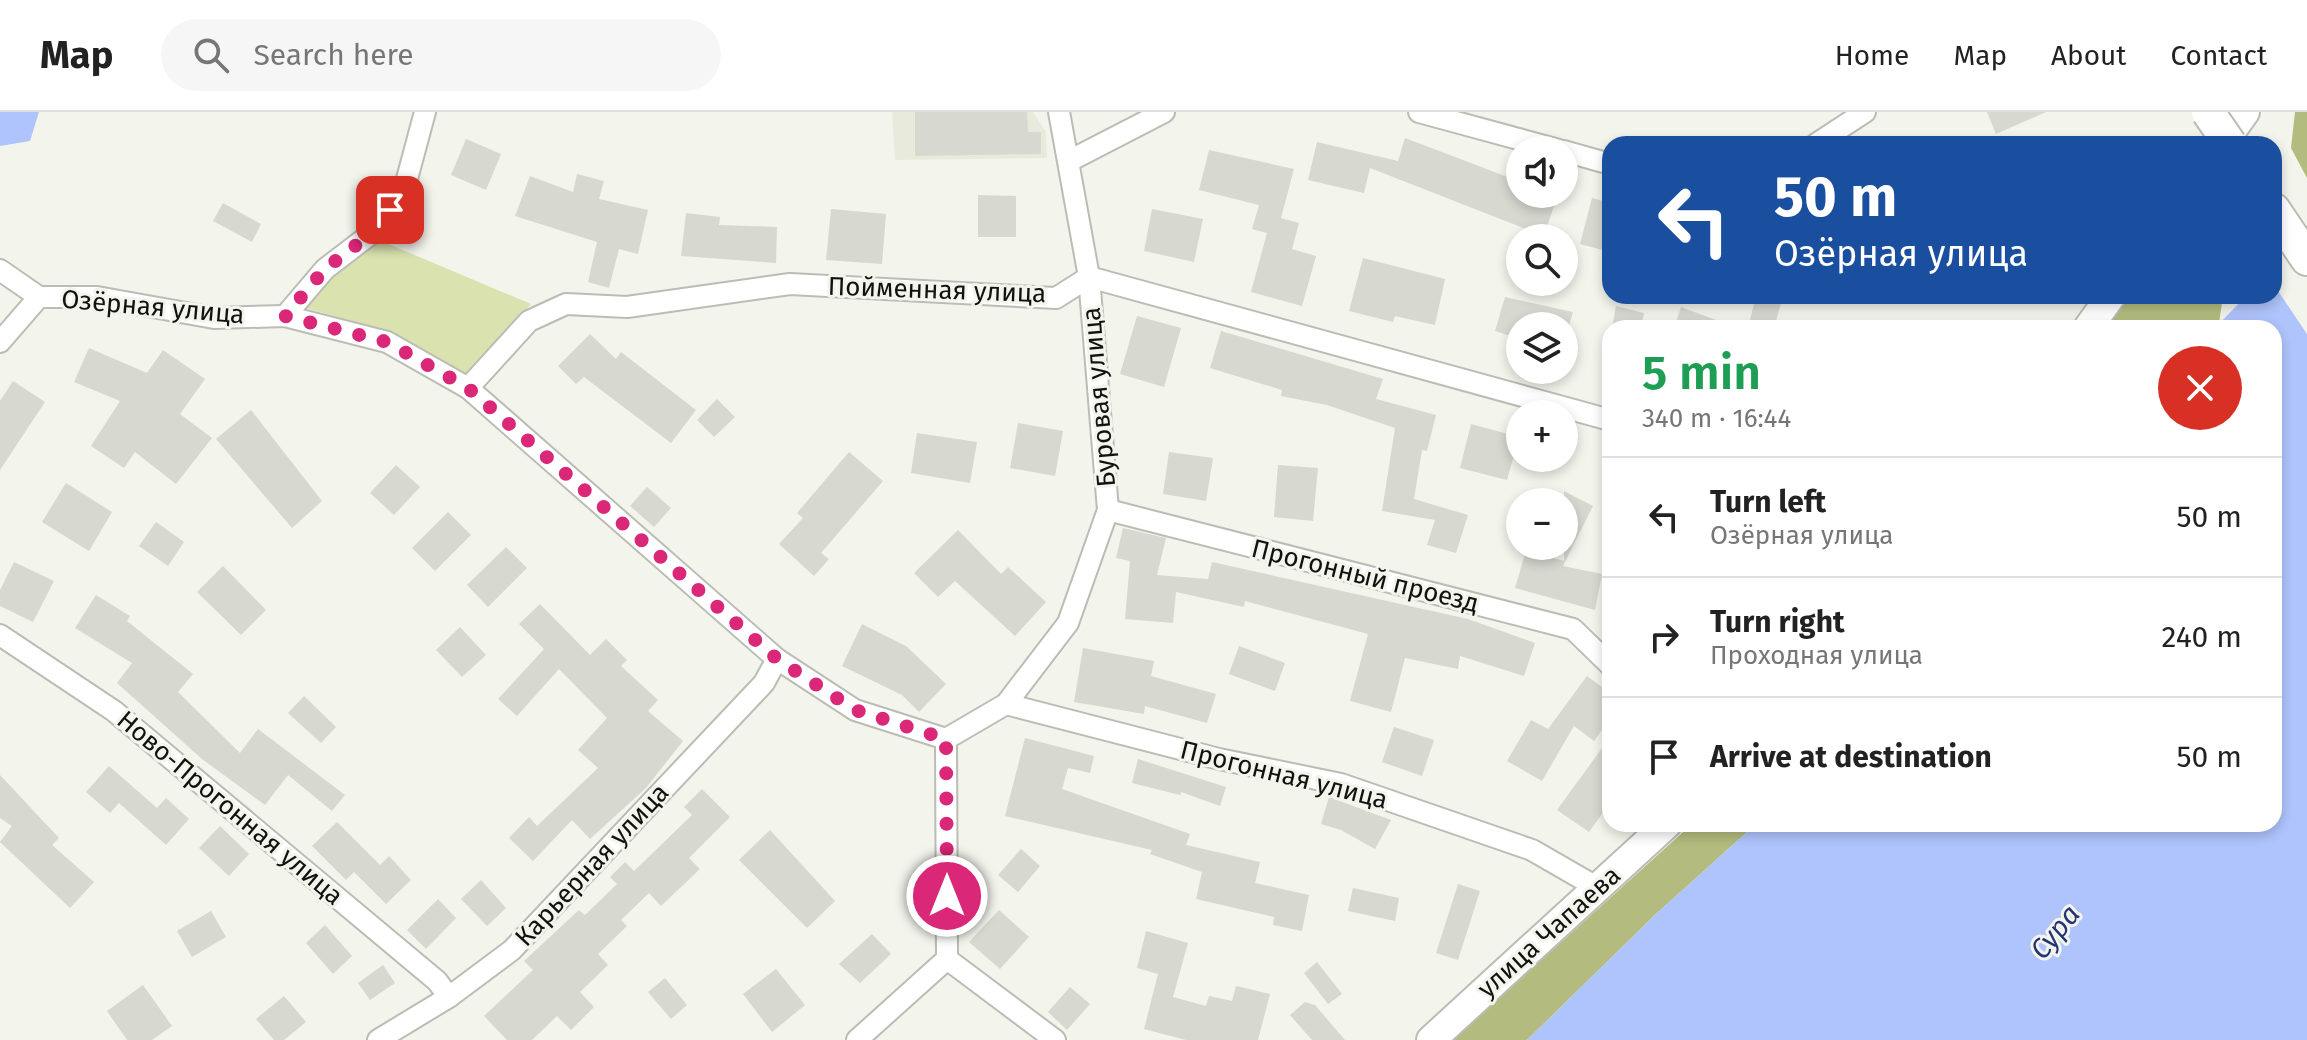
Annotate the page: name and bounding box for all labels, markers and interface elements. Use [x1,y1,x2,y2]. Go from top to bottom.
search box [161,19,721,91]
text: Map [40,32,113,78]
icon: search [189,33,233,77]
text: Search here [253,37,414,73]
text: Home [1835,39,1909,72]
text: Map [1953,39,2007,72]
text: About [2051,39,2126,72]
text: Contact [2170,39,2267,72]
map controls [1506,136,1578,560]
button: sound [1506,136,1578,208]
text: 50 m [1774,164,1897,231]
icon: left [1642,168,1746,272]
pin [356,176,424,244]
icon: arrive [368,188,412,232]
button: search [1506,224,1578,296]
text: Озёрная улица [1774,232,2028,276]
street label: Пойменная улица [827,271,1047,309]
street label: Озёрная улица [60,284,246,330]
street label: Буровая улица [1076,306,1122,488]
button: layers [1506,312,1578,384]
text: 5 min [1642,344,1761,402]
button: close [2158,346,2242,430]
button: + [1506,400,1578,472]
text: 340 m · 16:44 [1642,403,1791,434]
text: Turn left [1710,484,1826,520]
button: − [1506,488,1578,560]
icon: left [1642,495,1686,539]
text: 50 m [2177,499,2242,535]
text: Озёрная улица [1710,520,1893,551]
street label: Прогонный проезд [1248,533,1482,619]
text: Turn right [1710,604,1845,640]
icon: right [1642,615,1686,659]
text: 240 m [2162,619,2242,655]
text: Проходная улица [1710,640,1923,671]
street label: Ново-Прогонная улица [111,704,349,912]
street label: Прогонная улица [1177,734,1391,816]
icon: arrive [1642,735,1686,779]
text: Arrive at destination [1710,739,1992,775]
text: 50 m [2177,739,2242,775]
street label: Карьерная улица [509,777,675,953]
position arrow [905,854,989,938]
street label: улица Чапаева [1471,860,1627,1004]
water label: Сура [2023,898,2087,966]

